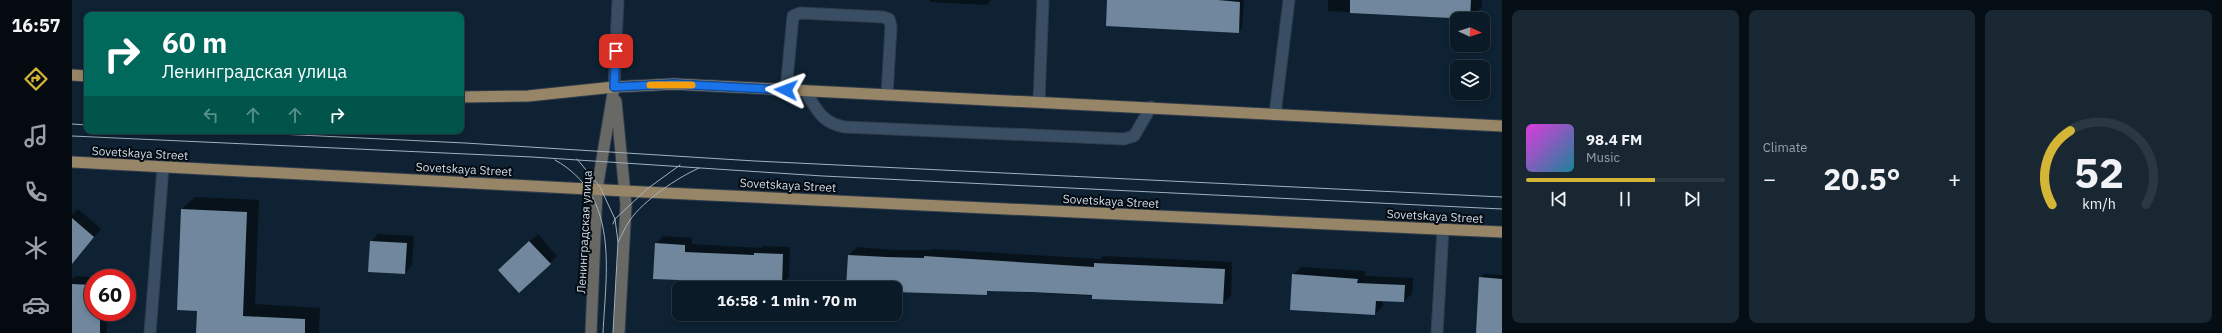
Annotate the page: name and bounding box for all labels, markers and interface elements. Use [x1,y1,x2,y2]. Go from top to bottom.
north arrow [1450,12,1490,52]
map controls [1450,12,1490,100]
text: 16:57 [11,14,61,37]
text: 60 m [162,24,227,61]
icon: right [96,28,148,80]
pin [599,34,633,68]
icon: arrive [605,40,627,62]
text: Ленинградская улица [162,60,347,83]
button: layers [1450,60,1490,100]
icon: directions [22,65,50,93]
position arrow [765,69,807,111]
icon: left [200,104,222,126]
icon: ahead [242,104,264,126]
icon: ahead [284,104,306,126]
icon: right [326,104,348,126]
icon: music [22,122,50,150]
text: 98.4 FM [1586,130,1642,149]
text: Climate [1763,139,1807,156]
street label: Sovetskaya Street [91,143,189,163]
text: 52 [2074,144,2124,198]
text: Music [1586,149,1620,166]
street label: Sovetskaya Street [415,159,513,179]
text: 20.5° [1823,159,1901,198]
text: − [1763,164,1776,193]
text: + [1948,164,1961,193]
street label: Ленинградская улица [573,169,595,294]
street label: Sovetskaya Street [739,175,837,195]
icon: phone [22,178,50,206]
icon: previous [1548,188,1570,210]
icon: pause [1614,188,1636,210]
icon: next [1681,188,1703,210]
street label: Sovetskaya Street [1062,191,1160,211]
text: km/h [2082,193,2115,212]
street label: Sovetskaya Street [1386,206,1484,226]
icon: climate [22,234,50,262]
speed limit sign: 60 [84,269,136,321]
icon: car [22,291,50,319]
text: 16:58 · 1 min · 70 m [717,291,857,310]

